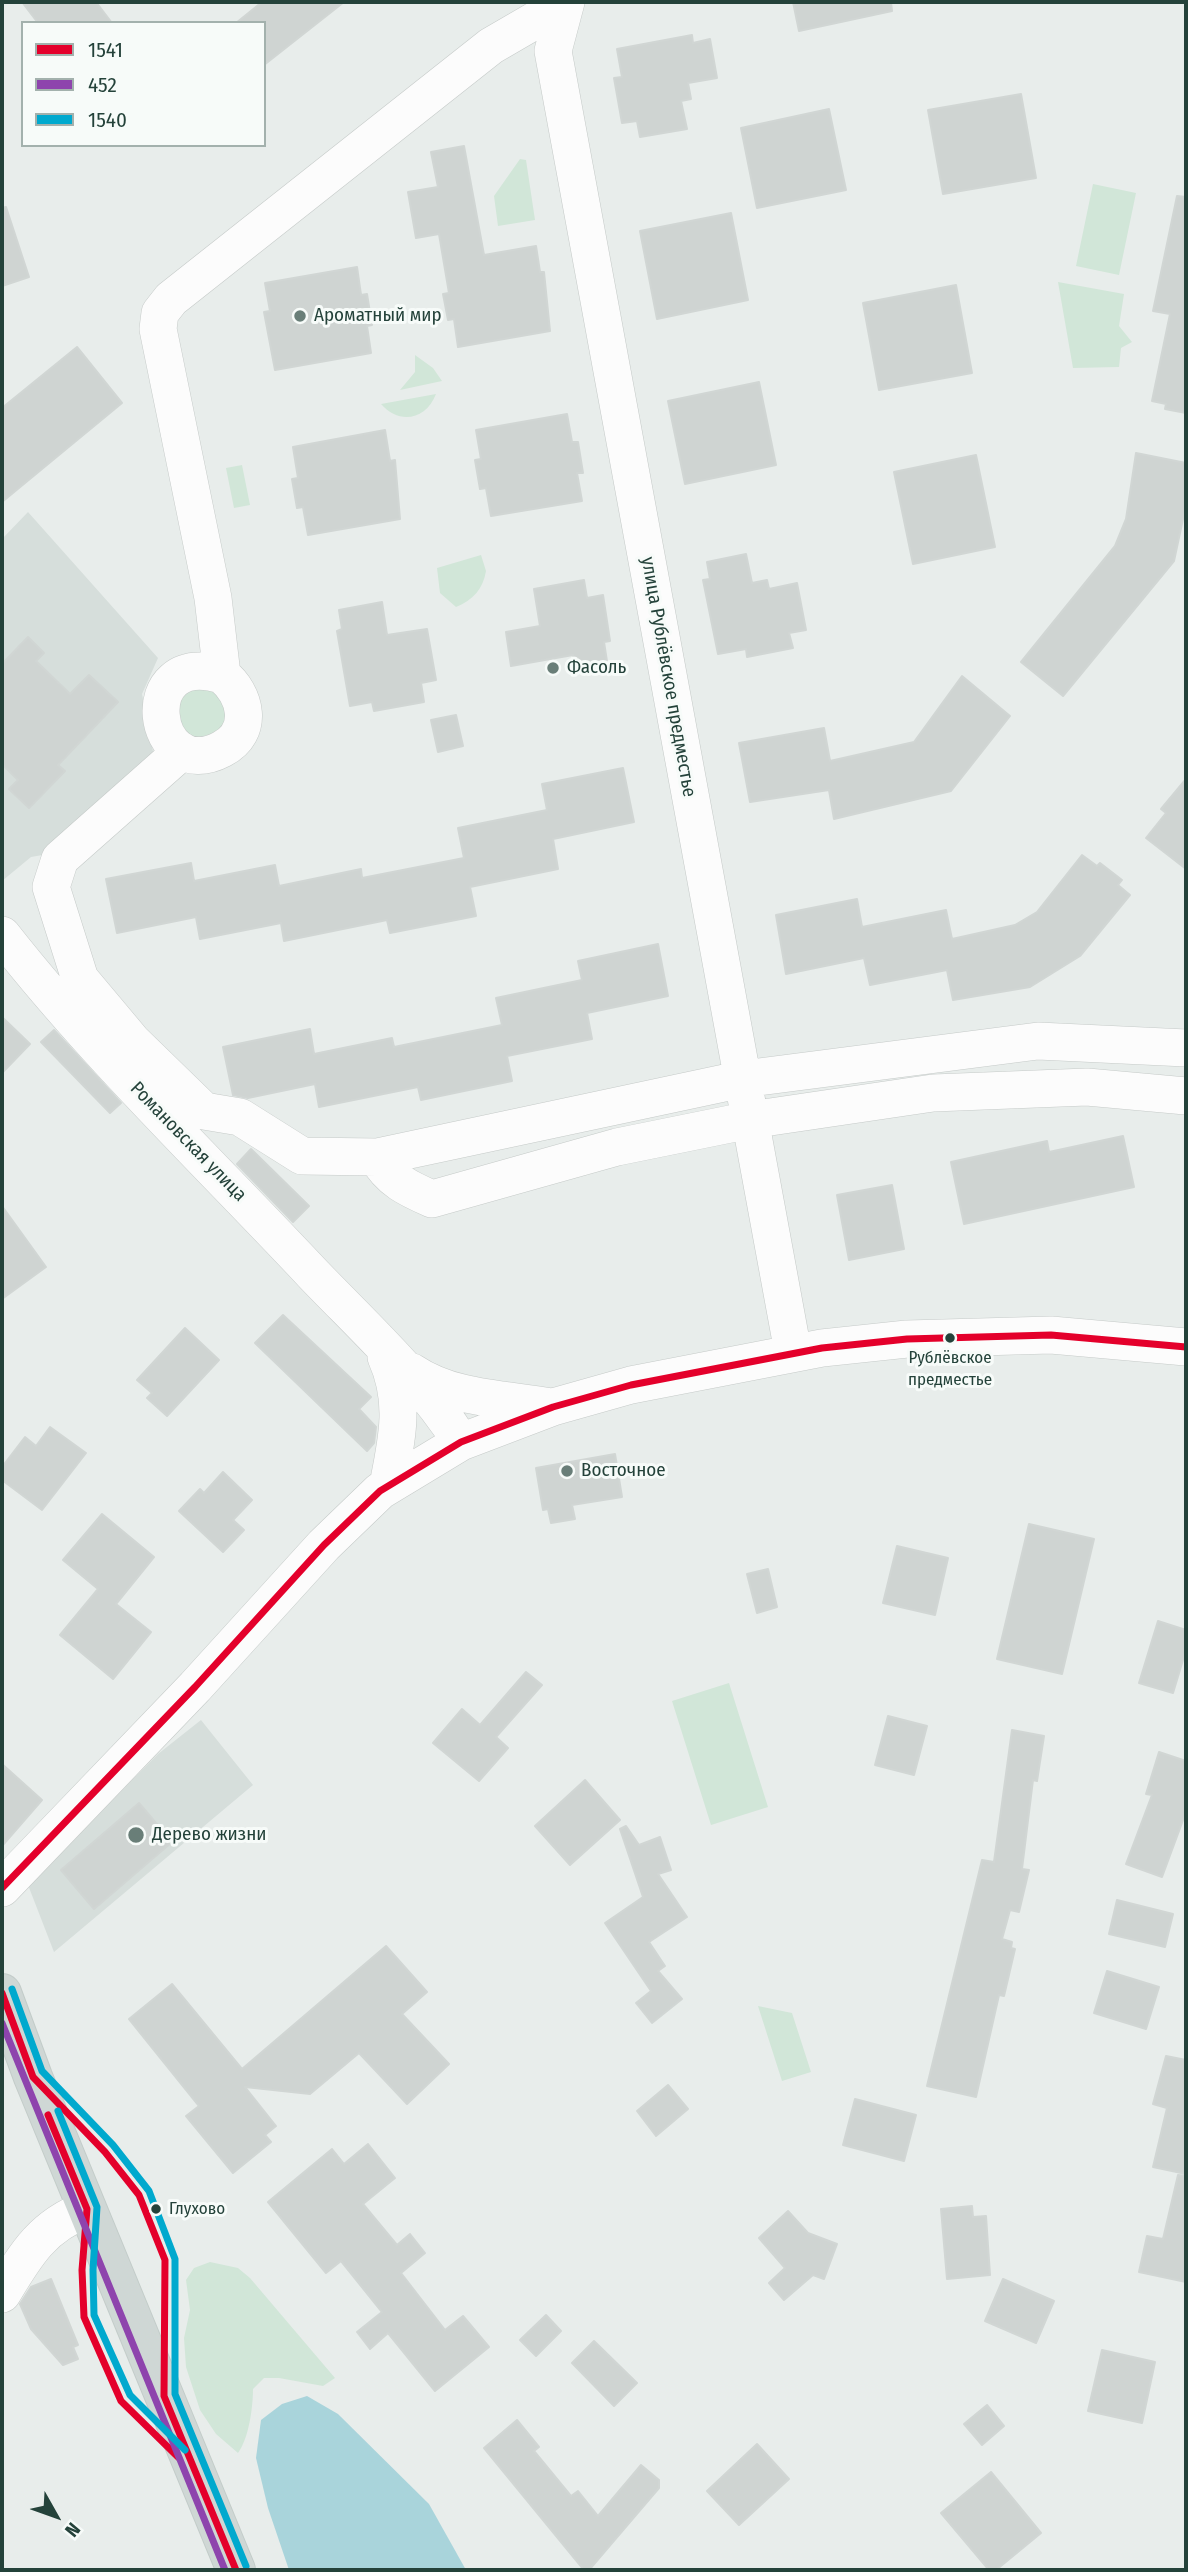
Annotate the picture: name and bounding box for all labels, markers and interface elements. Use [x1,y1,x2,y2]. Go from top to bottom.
legend [21,21,266,147]
text: 1541 [88,37,123,63]
text: 452 [88,72,117,98]
text: 1540 [88,107,127,133]
place label: Ароматный мир [314,305,442,327]
marker: Ароматный мир [292,308,308,324]
street label: улица Рублёвское предместье [636,555,700,799]
place label: Фасоль [567,657,626,679]
marker: Фасоль [545,660,561,676]
street label: Романовская улица [125,1077,251,1207]
marker: Рублёвское предместье [943,1331,957,1345]
place label: Рублёвское предместье [908,1348,992,1388]
place label: Восточное [581,1460,666,1482]
marker: Восточное [559,1463,575,1479]
place label: Дерево жизни [152,1824,267,1846]
marker: Дерево жизни [126,1825,146,1845]
place label: Глухово [169,2199,225,2219]
marker: Глухово [149,2202,163,2216]
north arrow [21,2481,91,2551]
text: N [60,2518,85,2542]

